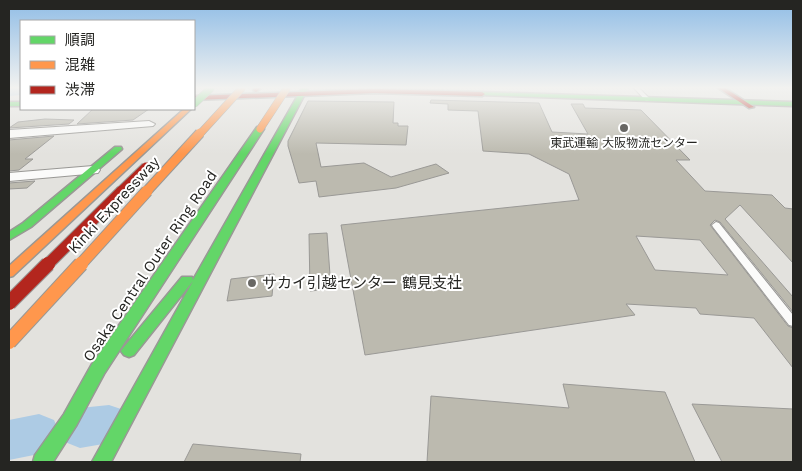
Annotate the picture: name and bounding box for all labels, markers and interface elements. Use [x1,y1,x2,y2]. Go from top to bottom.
legend [20,20,195,110]
text: 順調 [65,31,95,49]
text: 混雑 [65,56,95,74]
text: 渋滞 [65,81,95,99]
marker: 東武運輸 大阪物流センター [618,122,630,134]
place label: 東武運輸 大阪物流センター [550,136,698,150]
street label: Kinki Expressway [65,153,164,257]
street label: Osaka Central Outer Ring Road [79,167,221,365]
place label: サカイ引越センター 鶴見支社 [262,274,462,292]
marker: サカイ引越センター 鶴見支社 [246,277,258,289]

